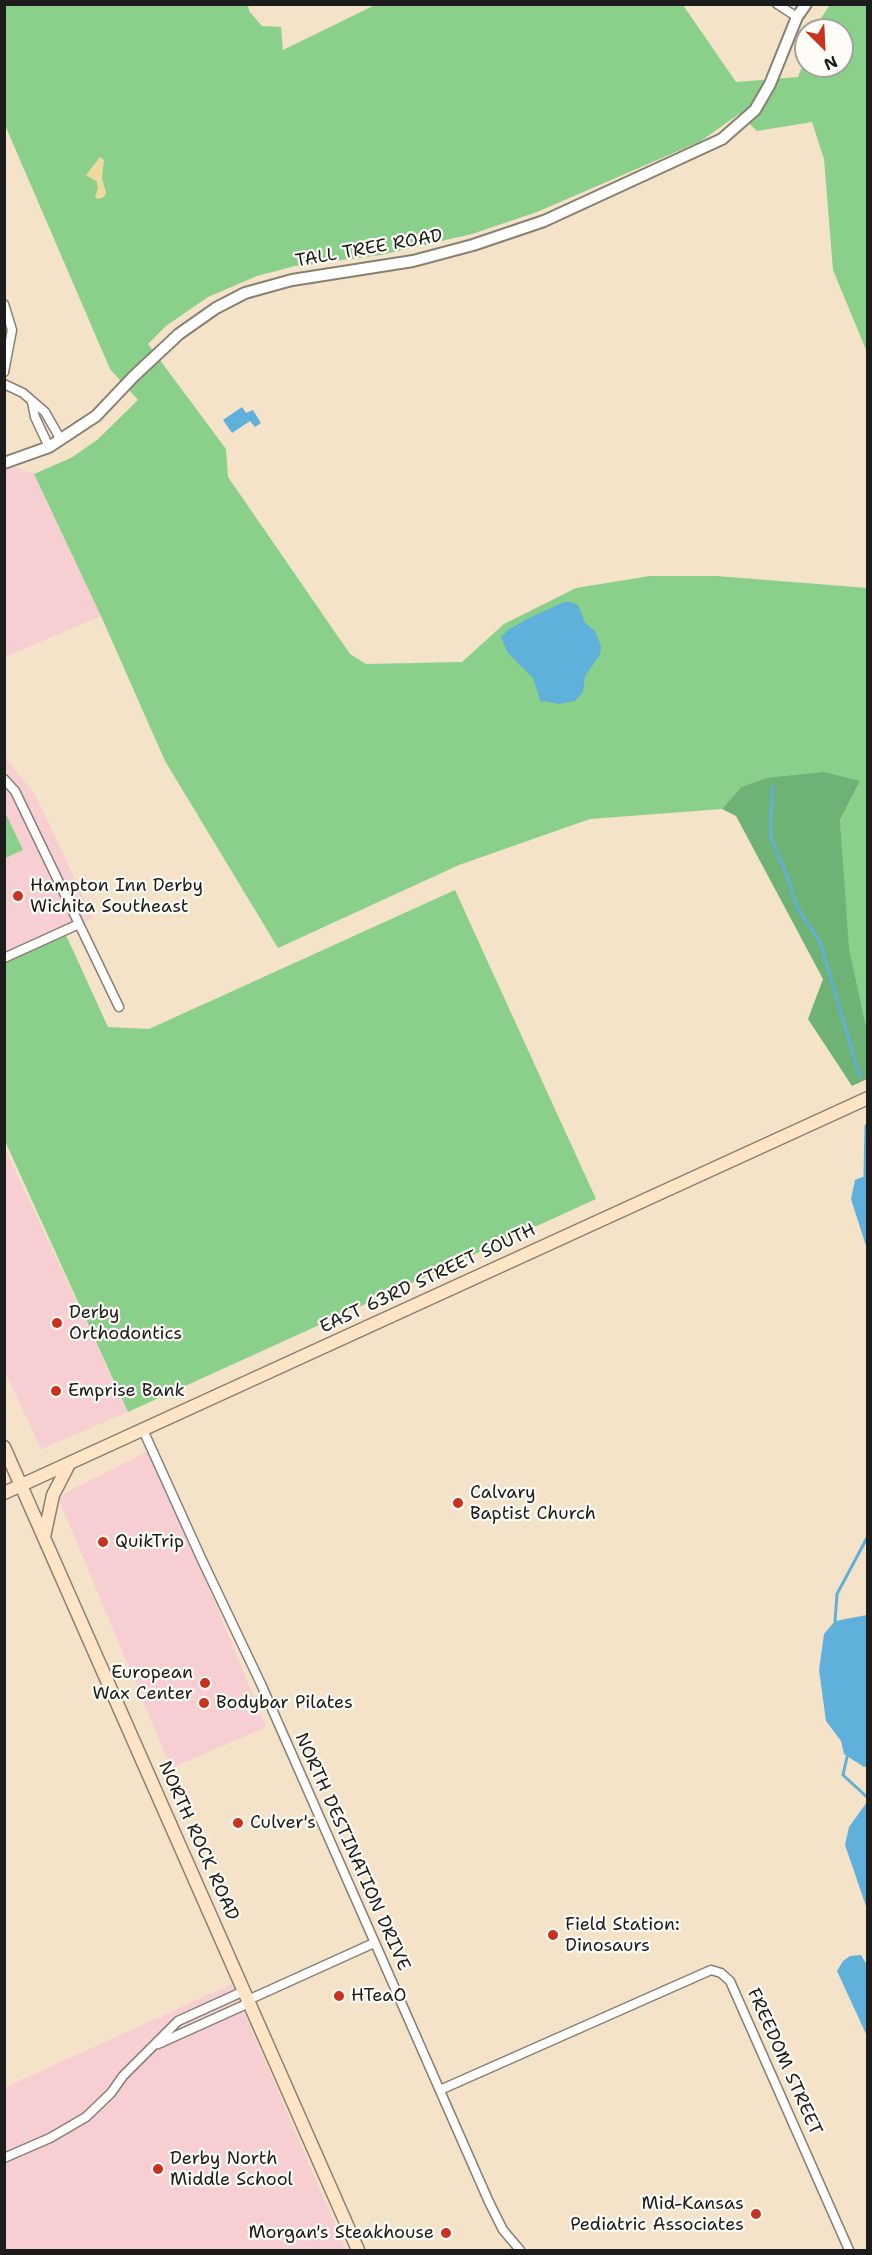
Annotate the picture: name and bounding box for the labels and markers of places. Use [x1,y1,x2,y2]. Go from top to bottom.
place label: Hampton Inn Derby Wichita Southeast [30,875,203,918]
marker: Hampton Inn Derby Wichita Southeast [11,889,25,903]
place label: Derby Orthodontics [69,1302,182,1344]
marker: Derby Orthodontics [50,1316,64,1330]
place label: Emprise Bank [68,1380,185,1402]
marker: Emprise Bank [49,1384,63,1398]
place label: Calvary Baptist Church [470,1482,596,1524]
marker: Calvary Baptist Church [451,1496,465,1510]
place label: QuikTrip [115,1531,184,1553]
marker: QuikTrip [96,1535,110,1549]
place label: European Wax Center [92,1662,193,1704]
marker: European Wax Center [198,1676,212,1690]
place label: Bodybar Pilates [216,1692,353,1714]
marker: Bodybar Pilates [197,1696,211,1710]
place label: Culver's [250,1812,316,1834]
marker: Culver's [231,1816,245,1830]
place label: Field Station: Dinosaurs [565,1914,680,1956]
marker: Field Station: Dinosaurs [546,1928,560,1942]
place label: HTeaO [351,1985,406,2007]
marker: HTeaO [332,1989,346,2003]
place label: Derby North Middle School [170,2148,293,2190]
marker: Derby North Middle School [151,2162,165,2176]
place label: Mid-Kansas Pediatric Associates [570,2193,744,2236]
marker: Mid-Kansas Pediatric Associates [749,2207,763,2221]
place label: Morgan's Steakhouse [248,2222,434,2244]
marker: Morgan's Steakhouse [439,2226,453,2240]

